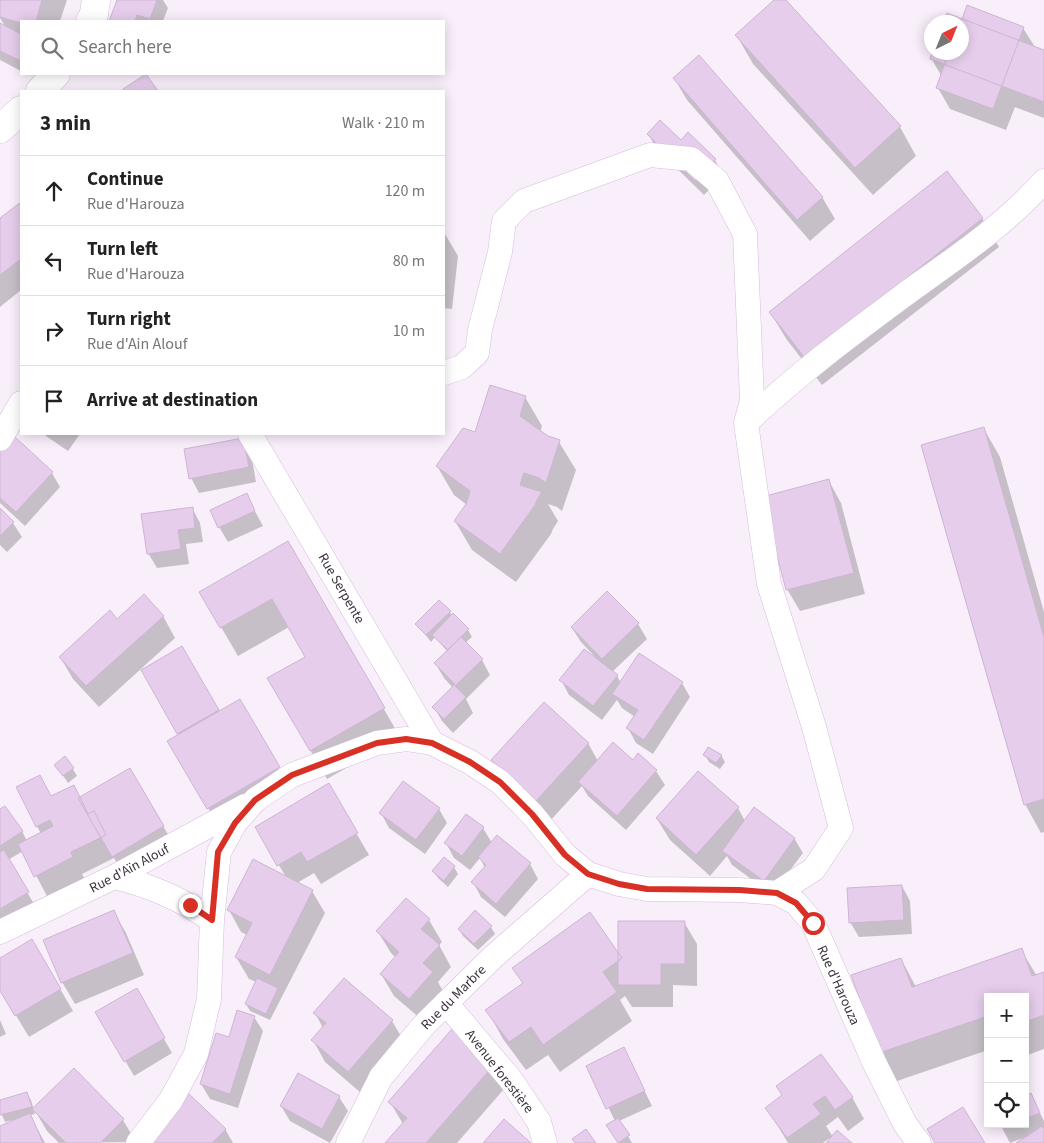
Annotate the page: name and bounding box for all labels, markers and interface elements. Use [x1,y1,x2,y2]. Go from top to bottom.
north arrow [924,15,969,60]
search box [20,20,445,75]
icon: search [38,34,66,62]
text: Search here [78,34,172,61]
text: 3 min [40,108,91,138]
text: Walk · 210 m [342,112,425,134]
text: Continue [87,166,164,193]
icon: ahead [40,177,68,205]
text: 120 m [385,180,425,202]
text: Rue d'Harouza [87,193,185,215]
text: Turn left [87,236,158,263]
icon: left [40,247,68,275]
text: 80 m [393,250,425,272]
text: Rue d'Harouza [87,263,185,285]
text: Turn right [87,306,171,333]
icon: right [40,317,68,345]
text: 10 m [393,320,425,342]
text: Rue d'Ain Alouf [87,333,187,355]
icon: arrive [40,387,68,415]
text: Arrive at destination [87,387,258,414]
street label: Rue Serpente [313,550,369,628]
street label: Rue d'Aïn Alouf [86,839,174,898]
route end [179,894,202,917]
route start [802,912,825,935]
street label: Rue d'Harouza [812,942,865,1028]
street label: Rue du Marbre [417,961,491,1035]
map controls [984,993,1029,1128]
button: + [984,993,1029,1038]
street label: Avenue forestière [460,1025,538,1118]
button: − [984,1038,1029,1083]
button: locate [984,1083,1029,1128]

